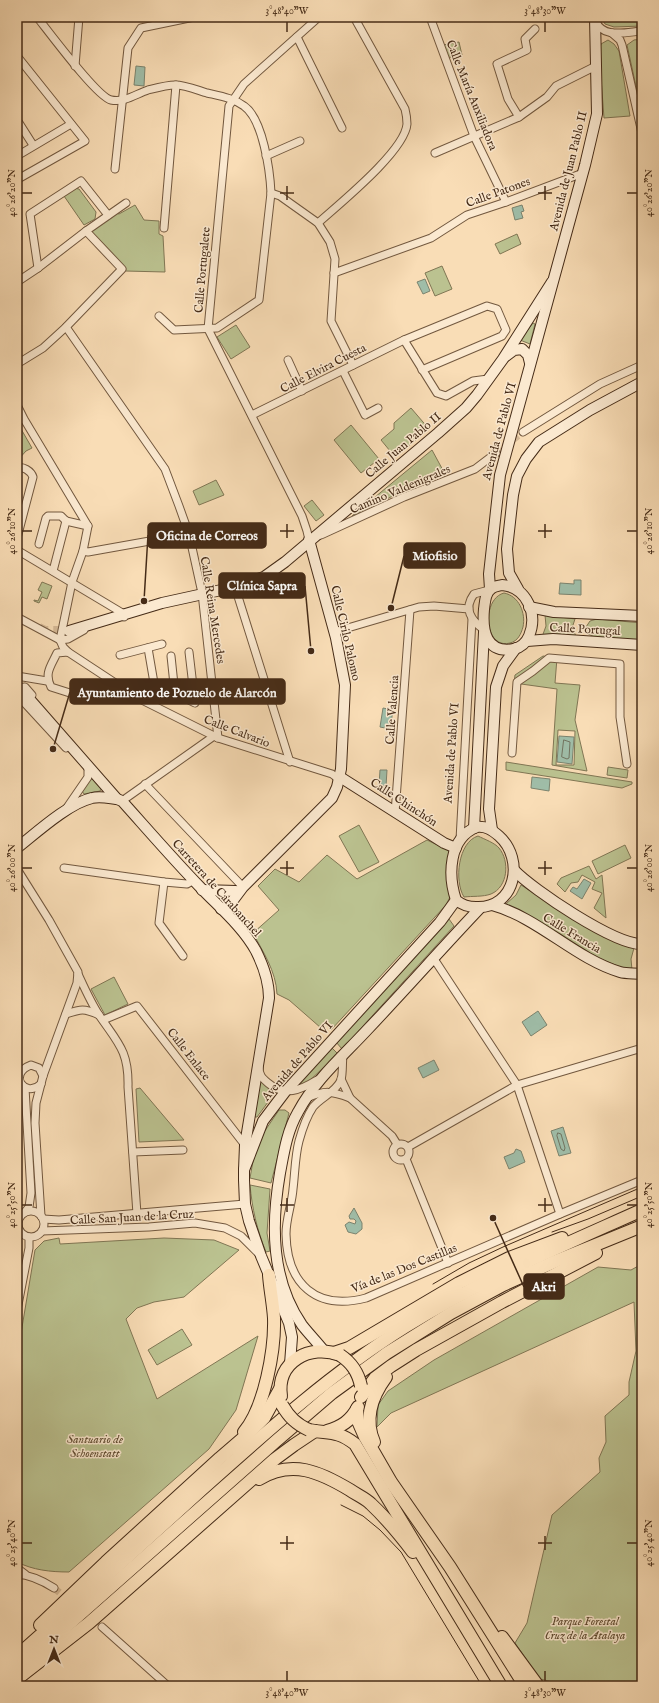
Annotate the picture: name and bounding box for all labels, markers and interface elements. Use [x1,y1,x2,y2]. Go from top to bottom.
text: 3°48'40"W [266,5,309,18]
text: 3°48'30"W [524,5,566,18]
street label: Calle María Auxiliadora [443,38,501,153]
street label: Avenida de Juan Pablo II [546,110,592,234]
text: 40°26'20"N [6,169,19,217]
text: 40°26'20"N [643,169,656,217]
street label: Calle Patones [464,174,532,211]
street label: Calle Portugalete [191,226,214,314]
street label: Calle Elvira Cuesta [278,340,369,397]
street label: Avenida de Pablo VI [479,381,520,483]
street label: Calle Juan Pablo II [362,409,445,482]
street label: Camino Valdenigrales [348,461,453,517]
text: 40°26'10"N [6,507,19,554]
text: 40°26'10"N [643,507,656,554]
callout: Oficina de Correos [148,523,266,548]
text: Oficina de Correos [156,528,258,545]
callout: Miofisio [404,543,465,568]
text: Miofisio [412,548,458,565]
street label: Calle Reina Mercedes [197,555,228,665]
callout: Clínica Sapra [219,573,305,598]
text: Clínica Sapra [227,578,298,595]
street label: Calle Cirilo Palomo [327,584,364,683]
street label: Calle Portugal [549,620,622,639]
street label: Calle Valencia [383,674,402,745]
callout: Ayuntamiento de Pozuelo de Alarcón [70,679,285,704]
text: Ayuntamiento de Pozuelo de Alarcón [76,685,277,702]
street label: Avenida de Pablo VI [440,702,462,805]
street label: Calle Calvario [202,712,273,751]
street label: Calle Chinchón [367,775,441,830]
street label: Carretera de Carabanchel [169,836,265,941]
text: 40°26'00"N [6,844,19,892]
text: 40°26'00"N [643,844,656,892]
street label: Calle Francia [540,910,604,957]
street label: Avenida de Pablo VI [258,1018,336,1105]
street label: Calle Enlace [164,1025,214,1084]
text: 40°25'50"N [6,1182,19,1228]
text: 40°25'50"N [643,1182,656,1228]
street label: Calle San Juan de la Cruz [70,1207,195,1229]
street label: Vía de las Dos Castillas [348,1240,459,1297]
callout: Akri [524,1274,564,1299]
text: Akri [531,1279,557,1296]
park label: Santuario de Schoenstatt [67,1432,123,1461]
text: 40°25'40"N [6,1519,19,1567]
text: 40°25'40"N [643,1519,656,1567]
park label: Parque Forestal Cruz de la Atalaya [545,1614,625,1643]
north arrow [34,1629,74,1669]
text: N [48,1633,59,1647]
text: 3°48'40"W [266,1687,309,1700]
text: 3°48'30"W [524,1687,566,1700]

